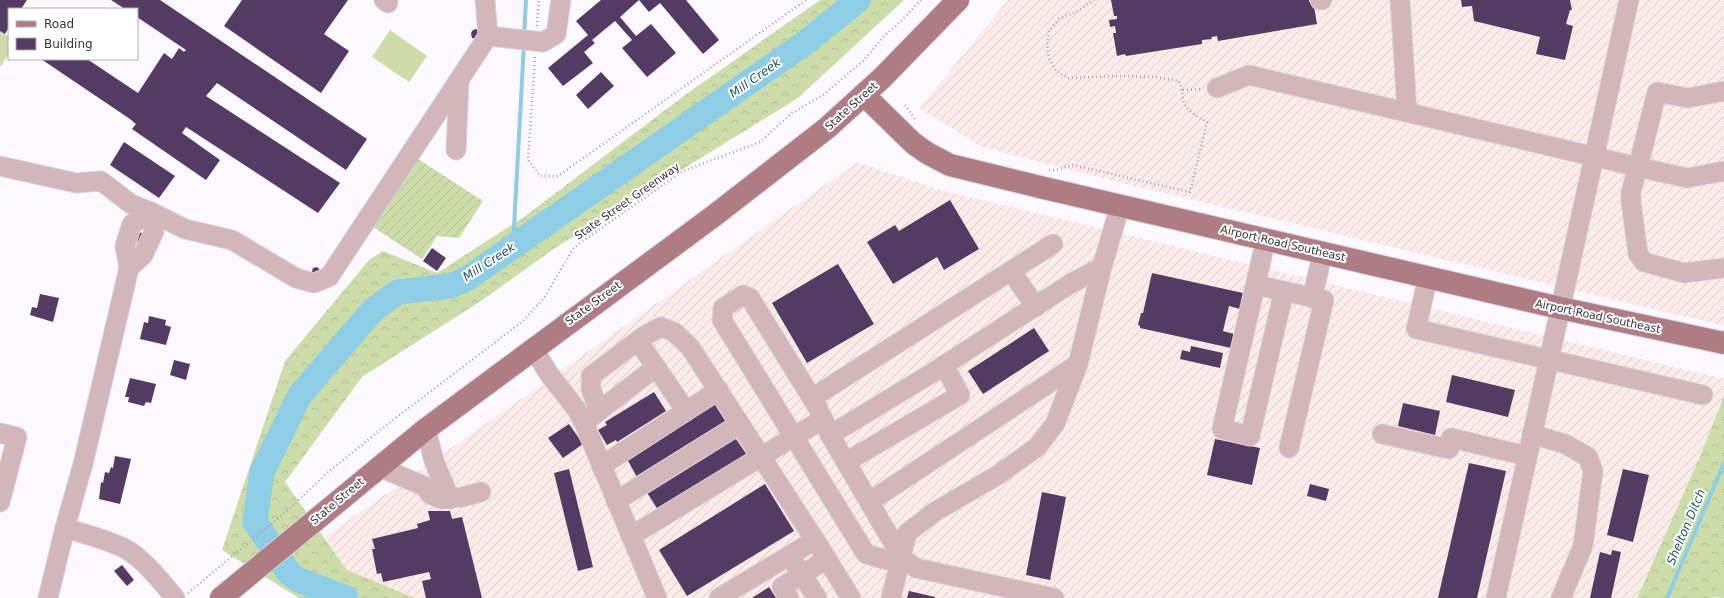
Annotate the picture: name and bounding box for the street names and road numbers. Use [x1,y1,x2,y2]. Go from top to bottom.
street label: State Street [822,79,881,133]
street label: State Street Greenway [572,160,683,243]
street label: Airport Road Southeast [1219,223,1347,264]
street label: State Street [563,278,624,328]
street label: Airport Road Southeast [1534,297,1662,336]
street label: State Street [308,475,367,528]

